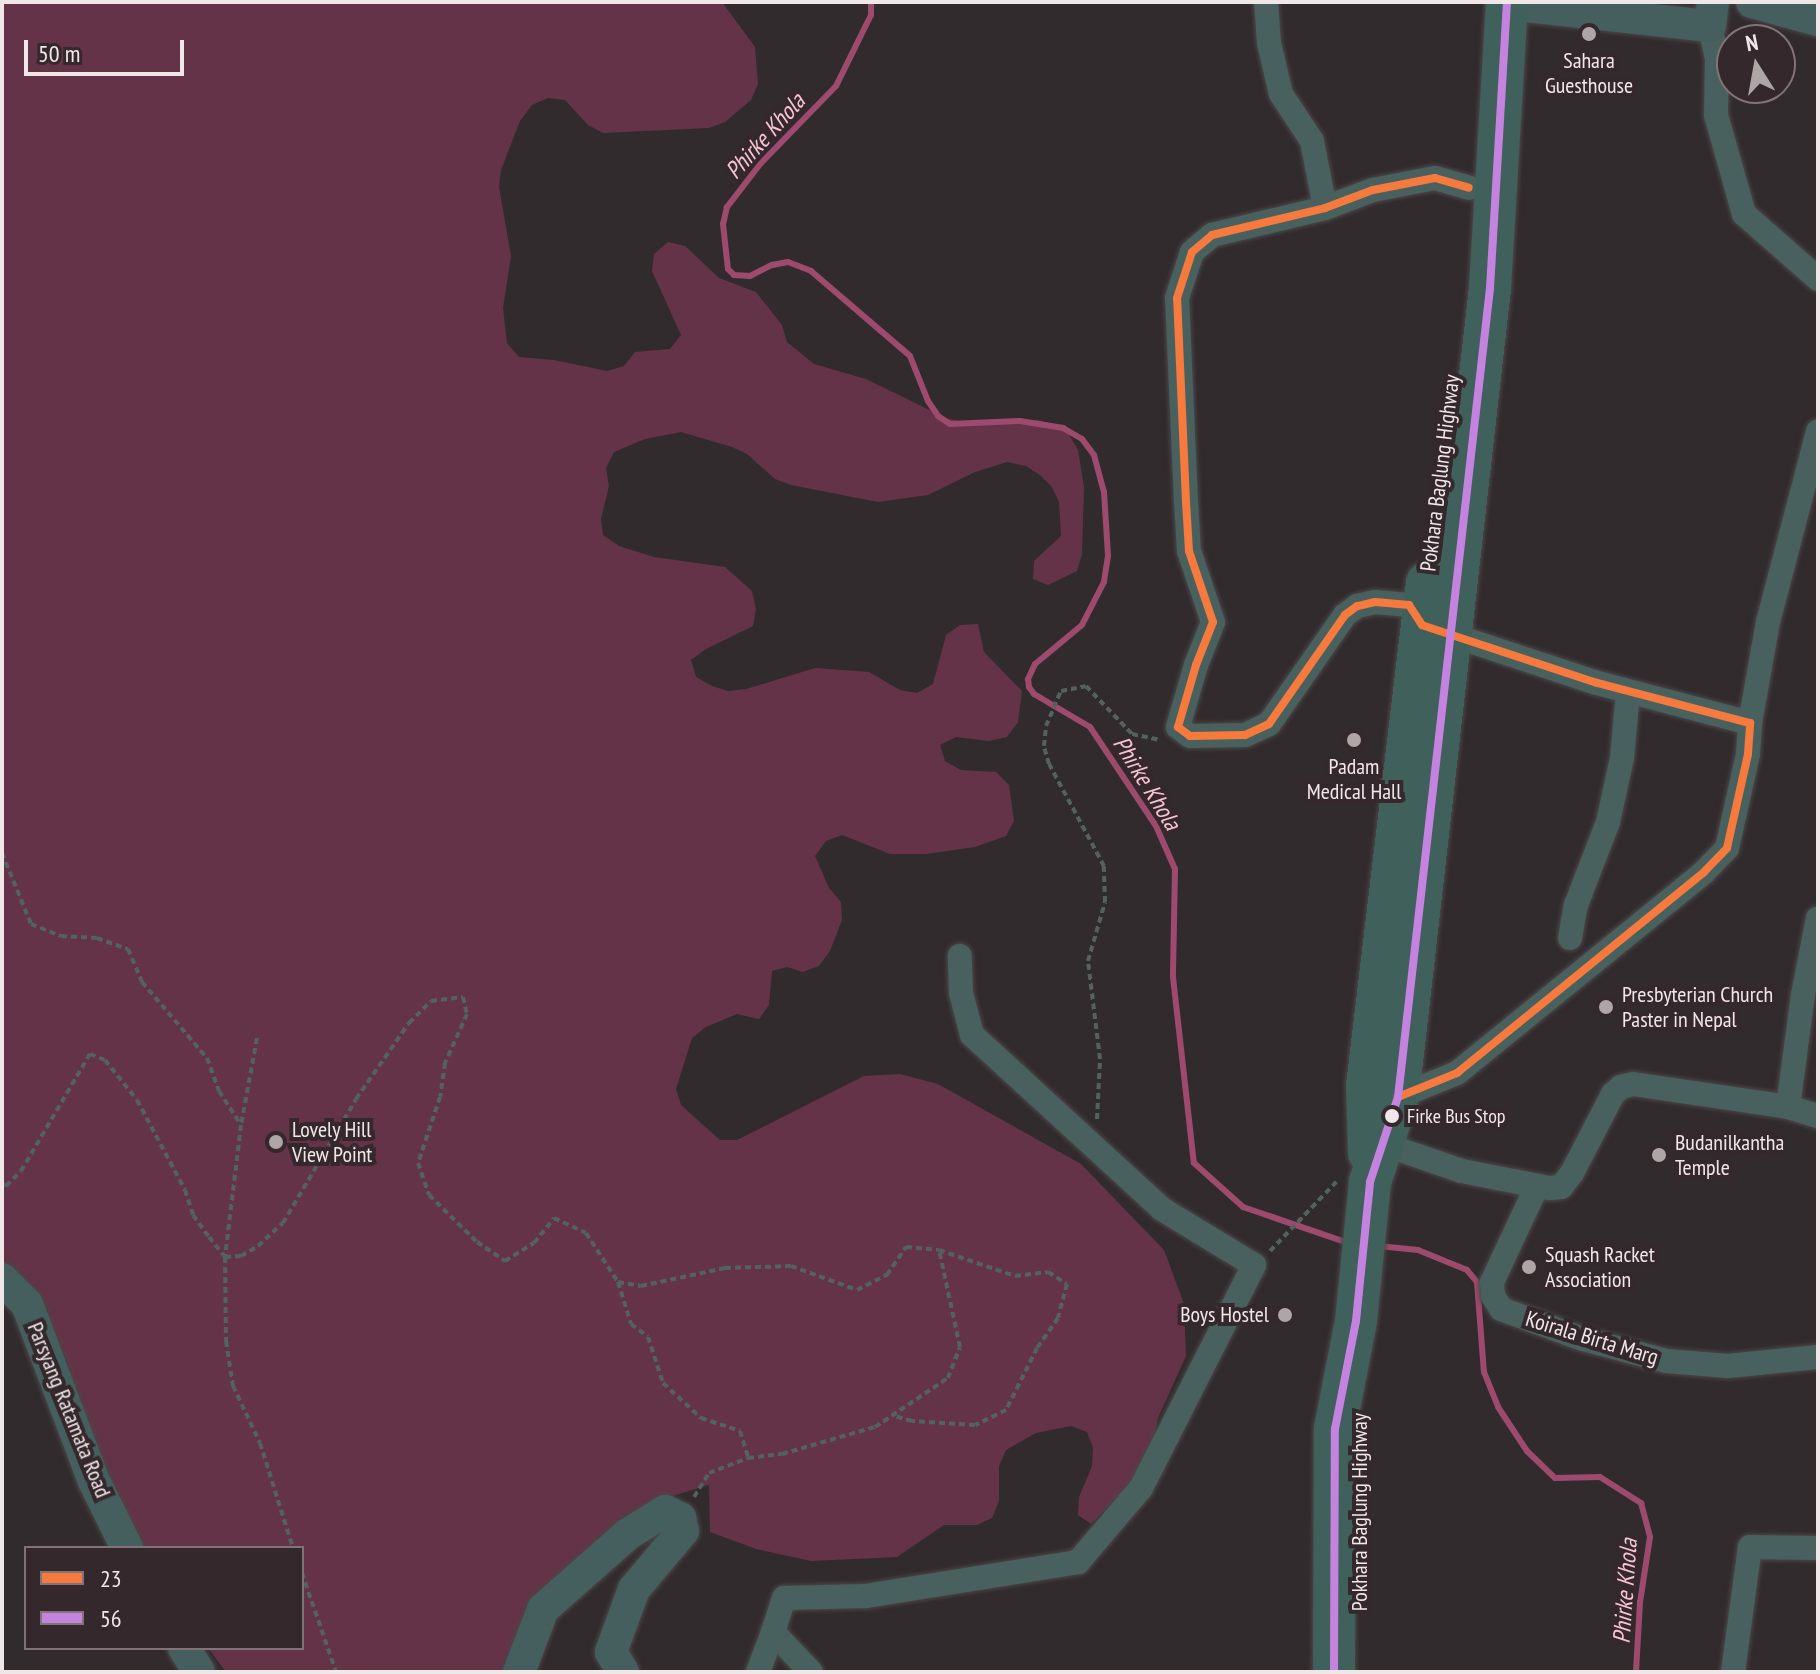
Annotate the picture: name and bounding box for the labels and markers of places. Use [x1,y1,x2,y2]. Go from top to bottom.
marker: Sahara Guesthouse [1580,25,1598,43]
place label: Sahara Guesthouse [1545,47,1633,98]
marker: Padam Medical Hall [1345,731,1363,749]
place label: Padam Medical Hall [1307,753,1401,804]
place label: Presbyterian Church Paster in Nepal [1622,981,1773,1032]
marker: Presbyterian Church Paster in Nepal [1597,998,1615,1016]
place label: Firke Bus Stop [1407,1104,1505,1128]
marker: Firke Bus Stop [1384,1108,1400,1124]
place label: Lovely Hill View Point [292,1116,373,1168]
place label: Budanilkantha Temple [1675,1129,1784,1180]
marker: Lovely Hill View Point [267,1133,285,1151]
marker: Budanilkantha Temple [1650,1146,1668,1164]
place label: Squash Racket Association [1545,1241,1655,1292]
marker: Squash Racket Association [1520,1258,1538,1276]
place label: Boys Hostel [1180,1302,1269,1328]
marker: Boys Hostel [1276,1306,1294,1324]

